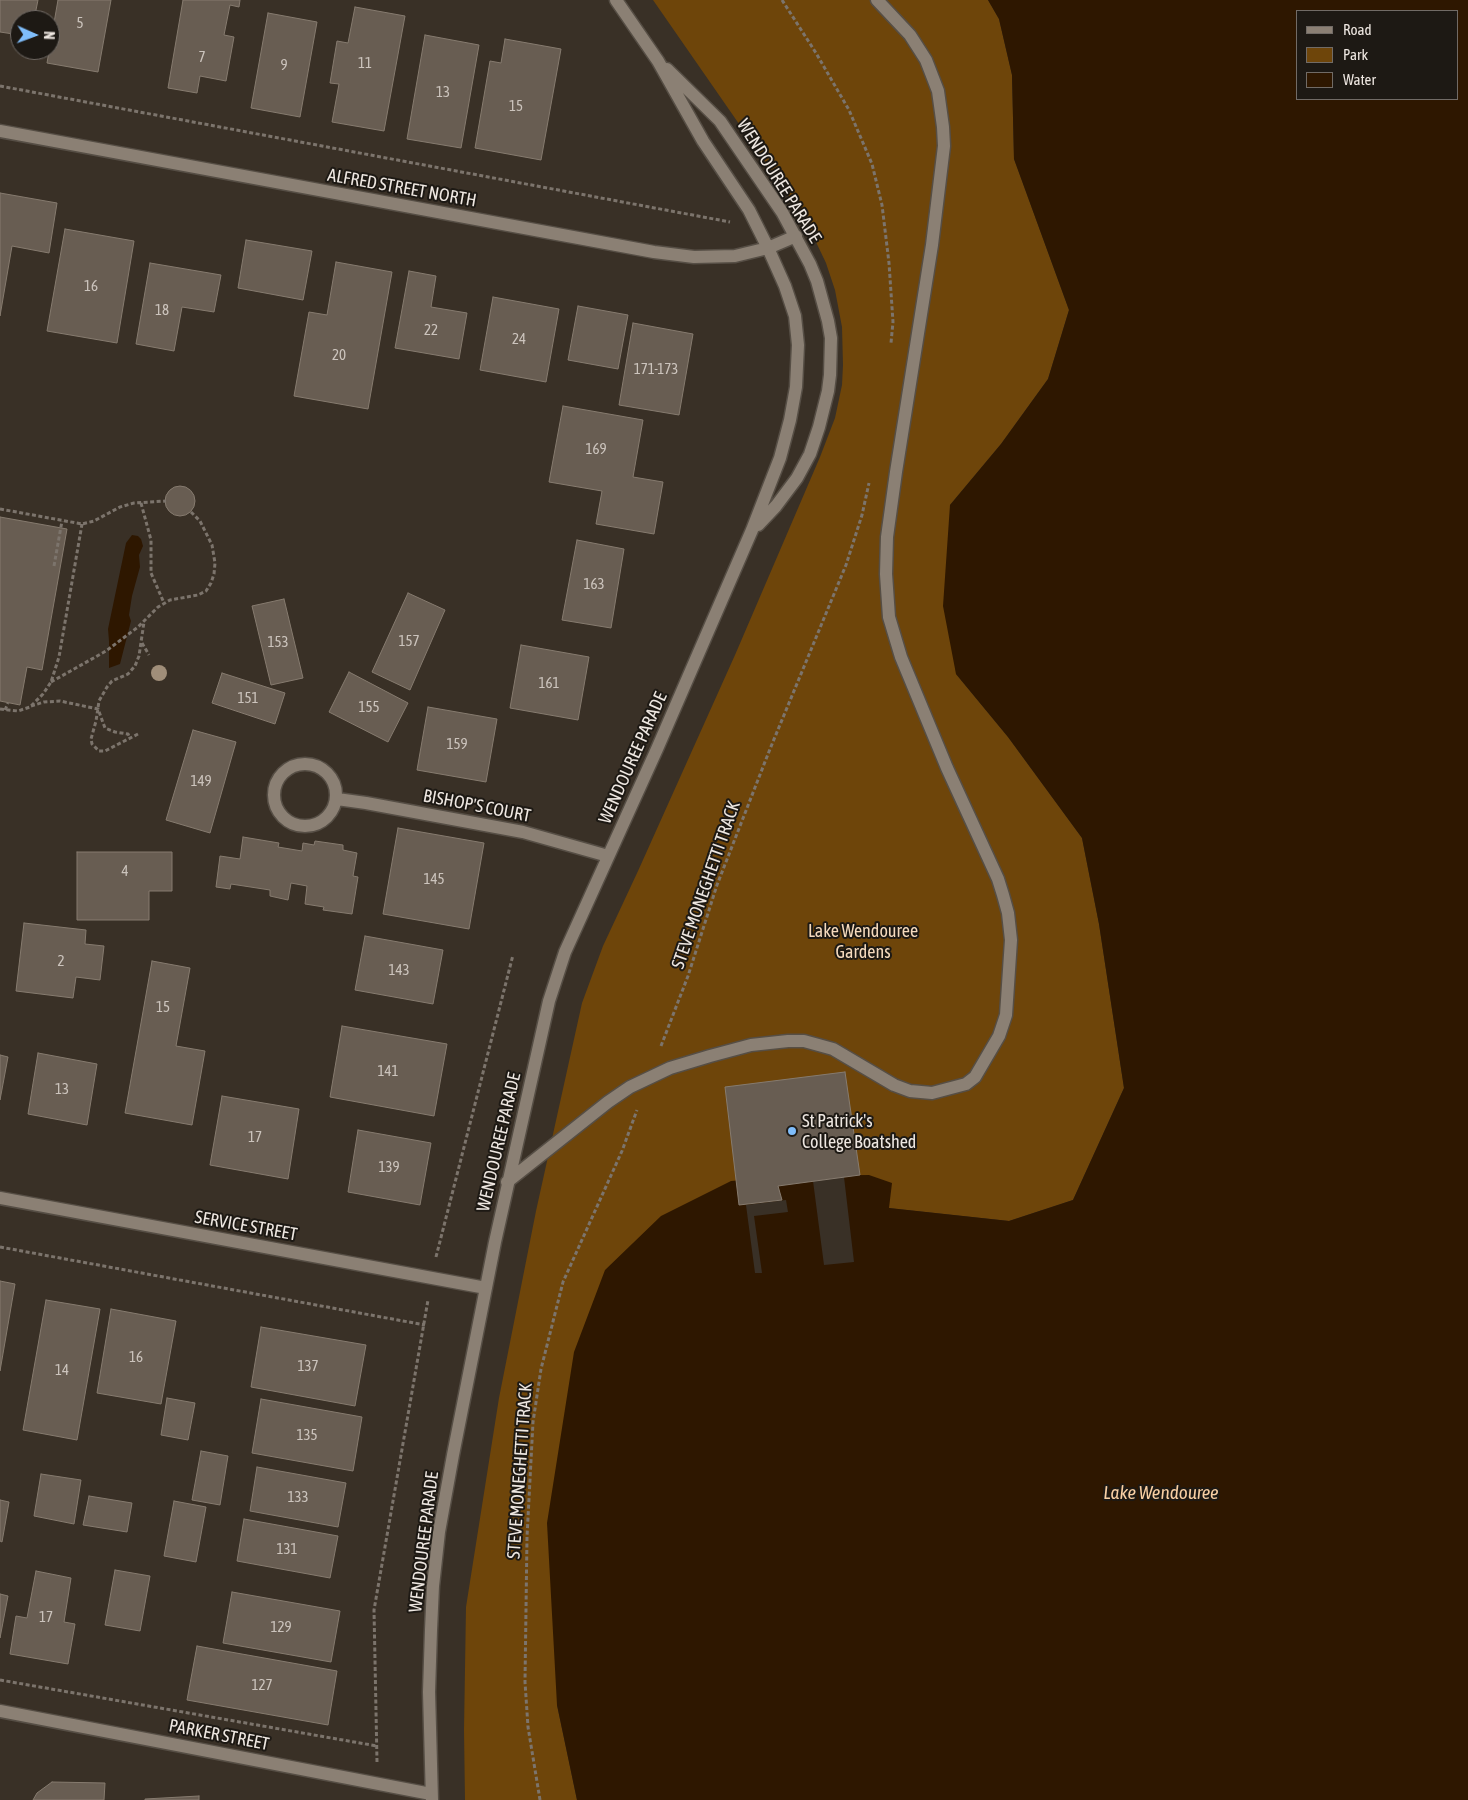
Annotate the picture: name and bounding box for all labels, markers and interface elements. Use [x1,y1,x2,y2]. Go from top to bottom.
north arrow [10,10,60,60]
legend [1296,10,1458,100]
house number: 5 [76,14,84,32]
text: Road [1343,21,1372,38]
text: N [41,31,57,40]
text: Park [1343,46,1368,63]
house number: 7 [198,48,206,66]
house number: 11 [358,54,372,72]
house number: 9 [280,56,288,74]
text: Water [1343,71,1376,88]
house number: 13 [436,83,450,101]
house number: 15 [509,97,523,115]
street label: WENDOUREE PARADE [732,115,826,247]
street label: ALFRED STREET NORTH [326,164,478,212]
house number: 16 [84,277,98,295]
house number: 18 [155,301,169,319]
house number: 22 [424,321,438,339]
house number: 24 [512,330,526,348]
house number: 20 [332,346,346,364]
house number: 171-173 [634,360,678,378]
house number: 169 [585,440,607,458]
house number: 163 [583,575,605,593]
house number: 157 [398,632,420,650]
house number: 153 [267,633,289,651]
house number: 161 [538,674,560,692]
house number: 151 [237,689,259,707]
street label: WENDOUREE PARADE [594,689,672,827]
house number: 155 [358,698,380,716]
house number: 159 [446,735,468,753]
house number: 149 [190,772,212,790]
street label: BISHOP'S COURT [421,785,533,827]
street label: STEVE MONEGHETTI TRACK [667,798,745,972]
house number: 4 [121,862,129,880]
house number: 145 [423,870,445,888]
park label: Lake Wendouree Gardens [808,920,918,962]
house number: 2 [57,952,65,970]
house number: 143 [388,961,410,979]
house number: 15 [156,998,170,1016]
house number: 141 [377,1062,399,1080]
street label: WENDOUREE PARADE [473,1070,525,1214]
house number: 13 [55,1080,69,1098]
place label: St Patrick's College Boatshed [802,1110,916,1152]
marker: St Patrick's College Boatshed [786,1125,798,1137]
house number: 17 [248,1128,262,1146]
house number: 139 [378,1158,400,1176]
street label: SERVICE STREET [193,1206,299,1246]
house number: 16 [129,1348,143,1366]
house number: 137 [297,1357,319,1375]
house number: 14 [55,1361,69,1379]
street label: STEVE MONEGHETTI TRACK [503,1382,537,1560]
house number: 135 [296,1426,318,1444]
street label: WENDOUREE PARADE [405,1470,443,1614]
water label: Lake Wendouree [1103,1482,1219,1504]
house number: 133 [287,1488,309,1506]
house number: 131 [276,1540,298,1558]
house number: 17 [39,1608,53,1626]
house number: 129 [270,1618,292,1636]
house number: 127 [251,1676,273,1694]
street label: PARKER STREET [167,1715,271,1755]

